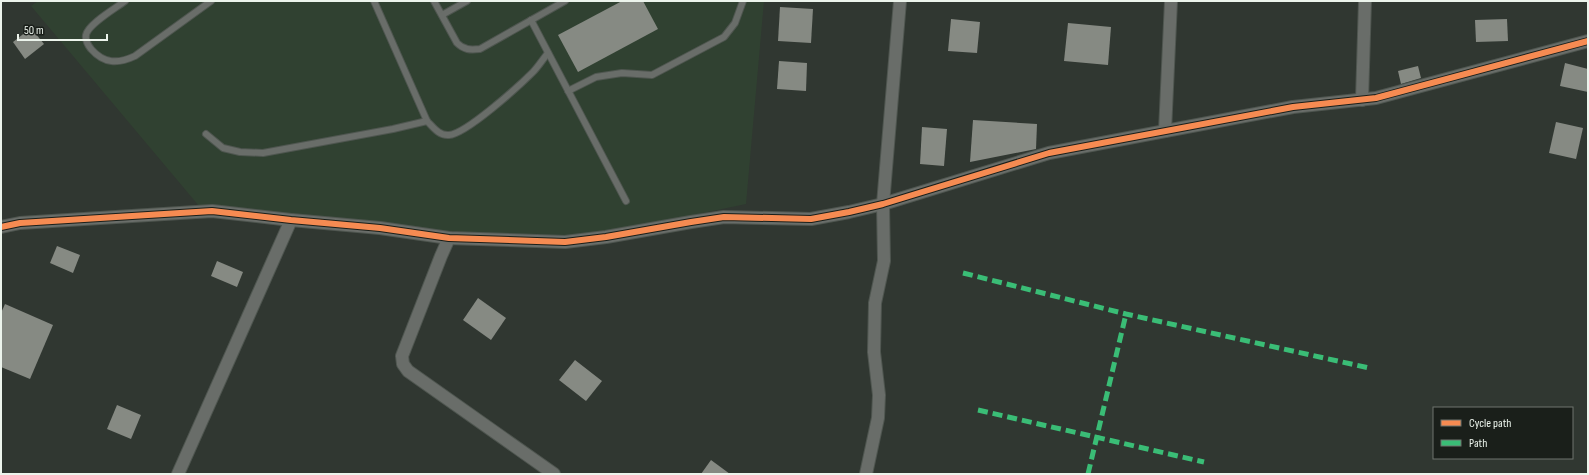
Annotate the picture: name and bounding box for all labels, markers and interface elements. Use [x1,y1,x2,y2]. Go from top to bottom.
scale bar [18,16,107,42]
text: 50 m [24,23,44,38]
legend [1433,407,1573,459]
text: Cycle path [1469,416,1511,431]
text: Path [1469,436,1487,451]

